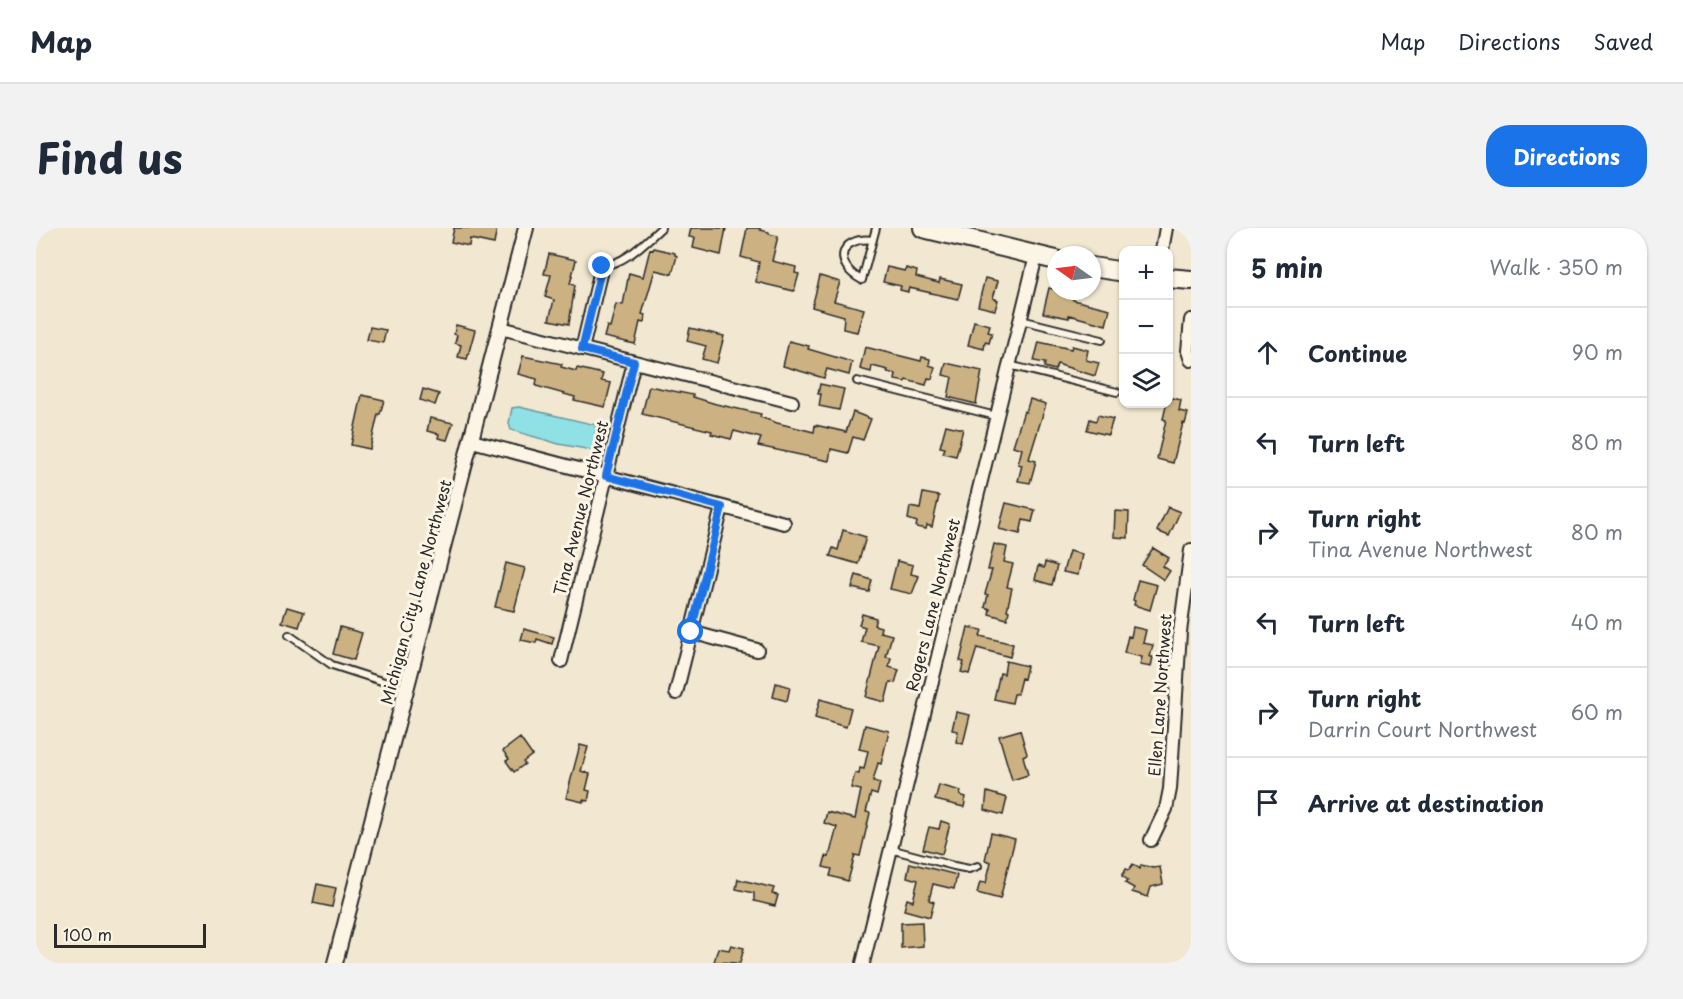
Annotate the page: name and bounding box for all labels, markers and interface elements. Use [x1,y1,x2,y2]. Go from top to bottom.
text: Map [30,20,92,63]
text: Map [1380,25,1425,57]
text: Directions [1458,25,1560,57]
text: Saved [1593,25,1653,57]
text: Find us [36,125,183,188]
button: Directions [1486,125,1647,187]
north arrow [1047,246,1101,300]
map controls [1119,246,1173,408]
button: + [1119,246,1173,300]
text: 5 min [1251,248,1323,287]
route end [588,252,614,278]
text: Walk · 350 m [1490,252,1623,282]
button: − [1119,300,1173,354]
icon: ahead [1251,336,1284,369]
text: Continue [1308,336,1407,369]
text: 90 m [1572,337,1623,367]
button: layers [1119,354,1173,408]
street label: Tina Avenue Northwest [547,418,613,598]
icon: left [1251,426,1284,459]
text: Turn left [1308,426,1405,459]
text: 80 m [1571,427,1623,457]
street label: Michigan City Lane Northwest [373,477,457,707]
text: Turn right [1308,501,1421,534]
street label: Rogers Lane Northwest [899,516,965,694]
icon: right [1251,516,1284,549]
text: 80 m [1571,517,1623,547]
text: Tina Avenue Northwest [1308,534,1533,564]
icon: left [1251,606,1284,639]
text: Turn left [1308,606,1405,639]
text: 40 m [1571,607,1623,637]
street label: Ellen Lane Northwest [1141,613,1177,777]
route start [677,618,703,644]
text: Turn right [1308,681,1421,714]
icon: right [1251,696,1284,729]
text: 60 m [1571,697,1623,727]
text: Darrin Court Northwest [1308,714,1537,744]
icon: arrive [1251,786,1284,819]
text: Arrive at destination [1308,786,1544,819]
scale bar [54,921,206,948]
text: 100 m [63,922,112,946]

